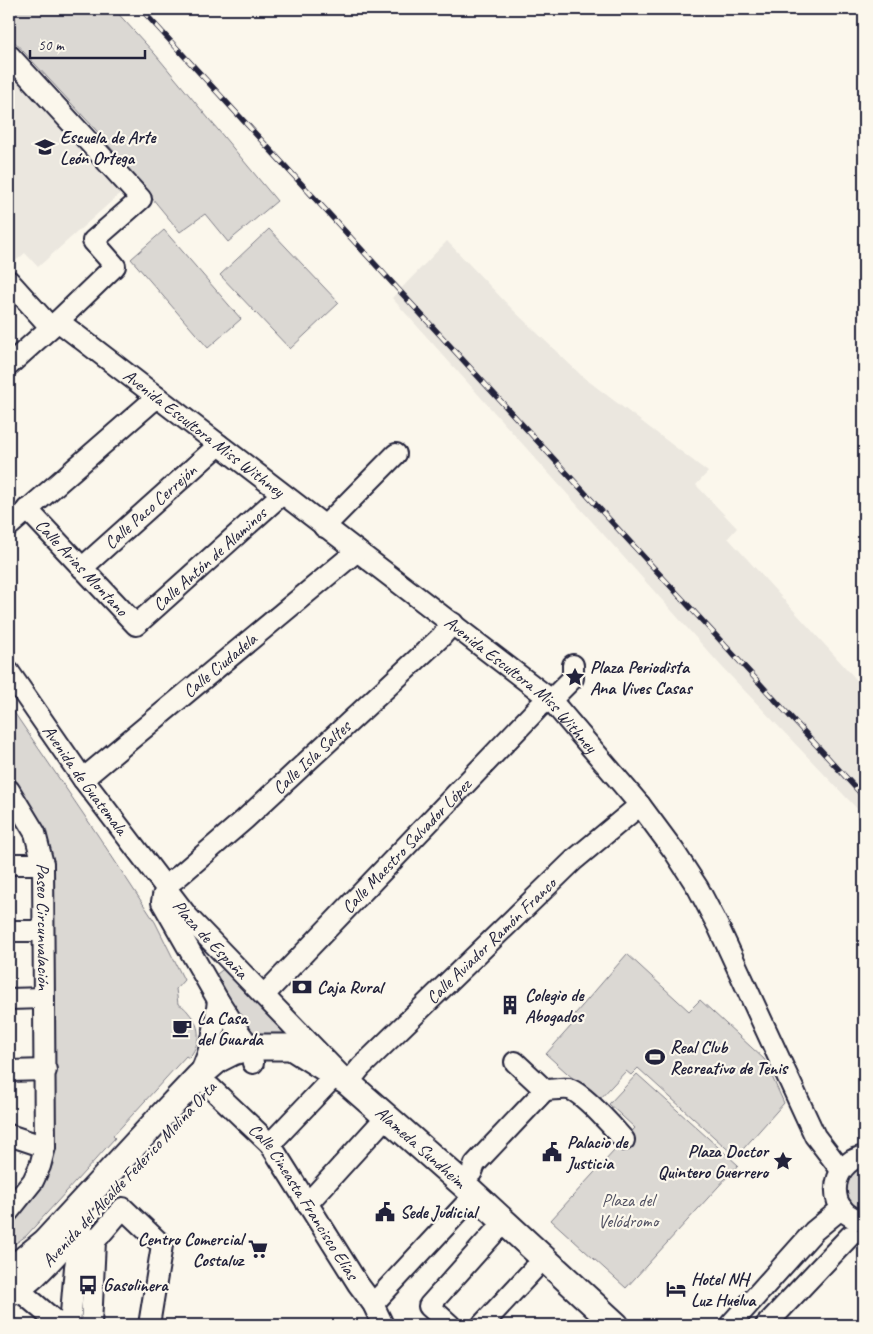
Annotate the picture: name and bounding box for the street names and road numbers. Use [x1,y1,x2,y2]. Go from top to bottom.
street label: Avenida Escultora Miss Withney [119,364,290,503]
street label: Calle Paco Cerrejón [100,459,202,554]
street label: Calle Antón de Alaminos [148,501,272,616]
street label: Calle Arias Montano [31,514,134,622]
street label: Avenida Escultora Miss Withney [440,611,603,759]
street label: Calle Ciudadela [178,627,262,702]
street label: Calle Isla Saltes [268,715,356,799]
street label: Avenida de Guatemala [38,721,133,841]
street label: Calle Maestro Salvador López [337,772,477,918]
street label: Paseo Circunvalación [32,863,55,991]
street label: Calle Aviador Ramón Franco [422,872,562,1009]
street label: Plaza de España [168,895,253,984]
street label: Avenida del Alcalde Federico Molina Orta [37,1075,222,1271]
street label: Alameda Sundheim [371,1101,472,1194]
street label: Calle Cineasta Francisco Elías [244,1118,364,1285]

